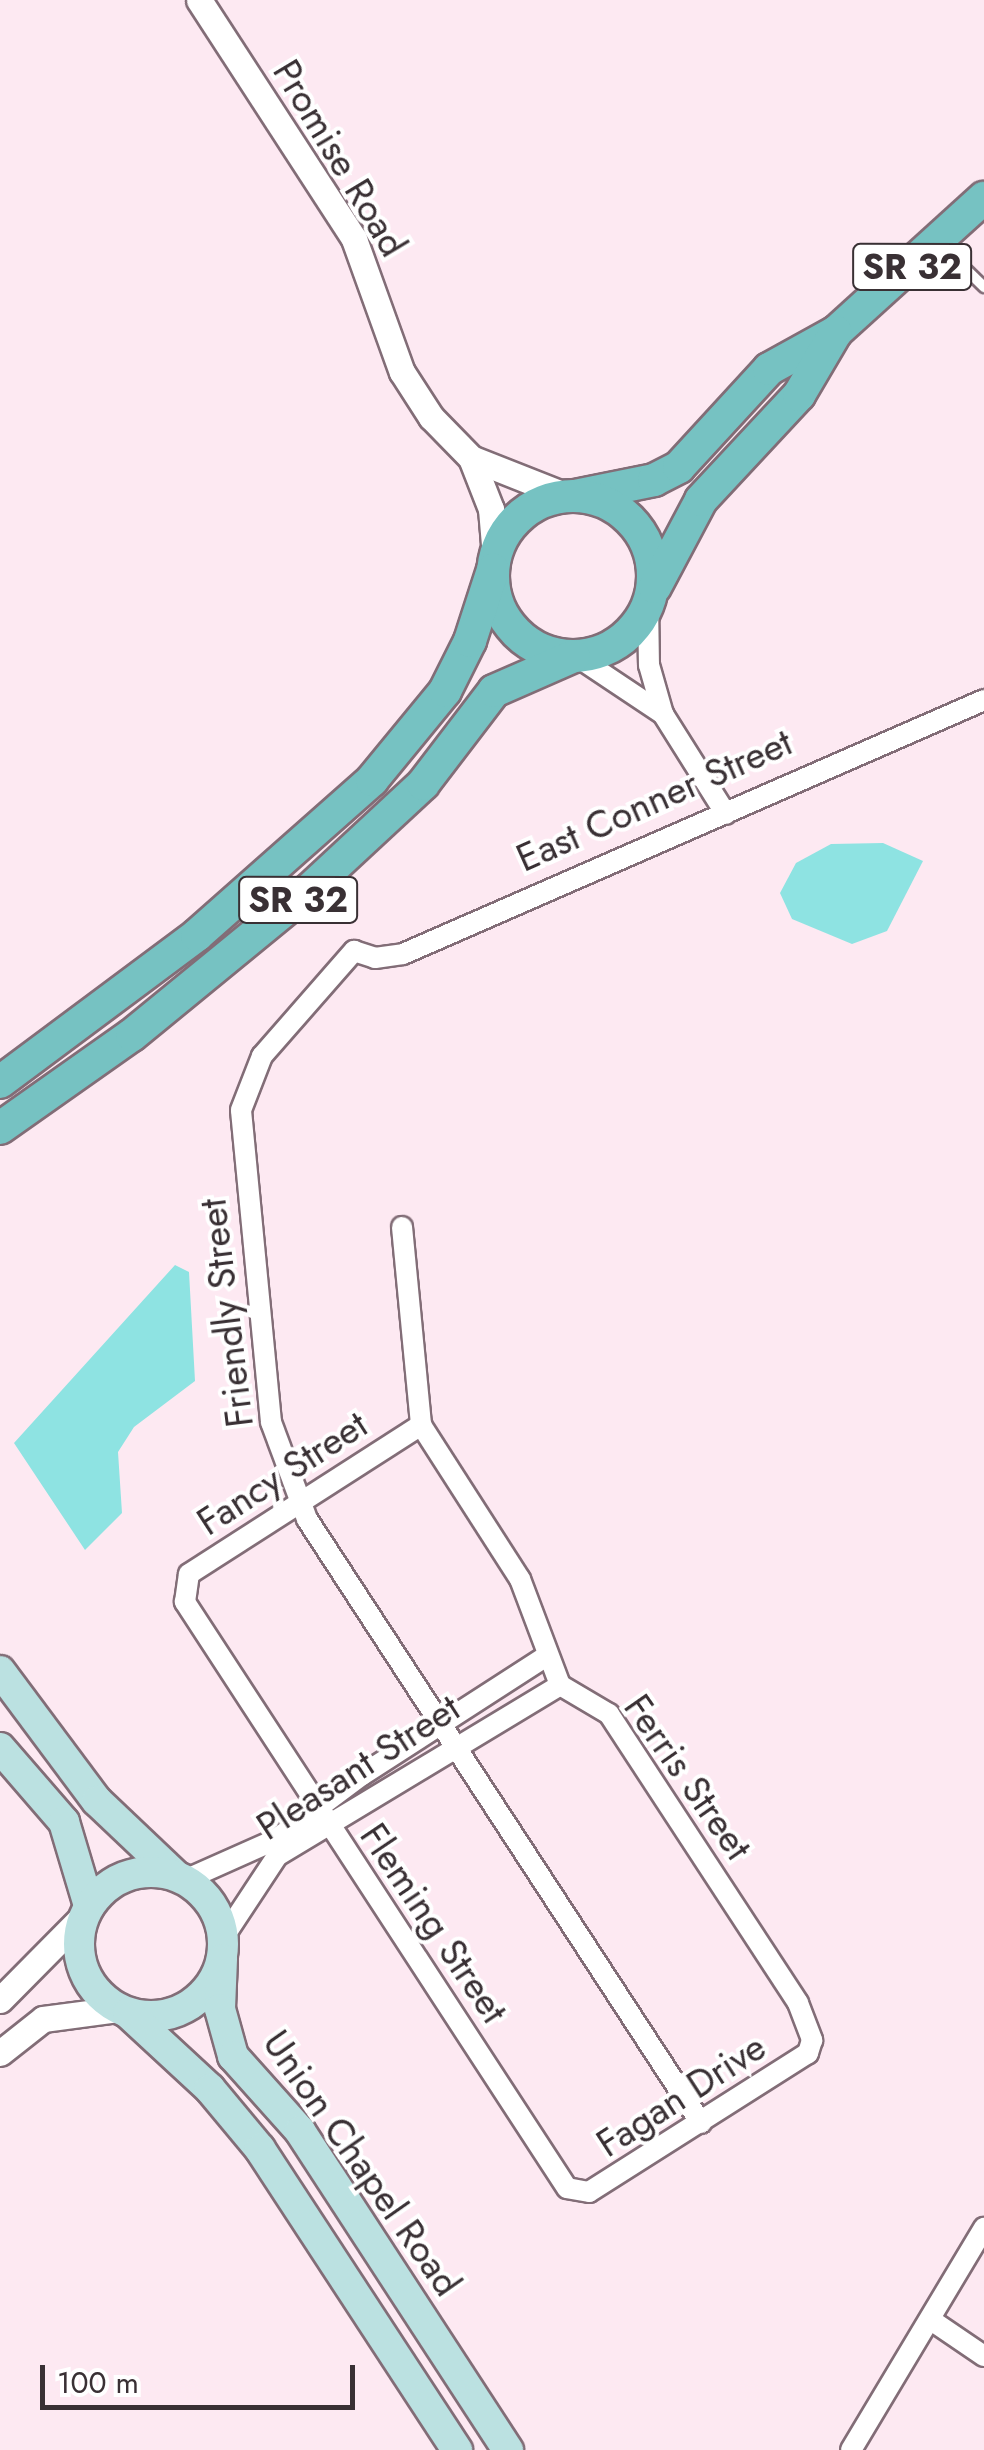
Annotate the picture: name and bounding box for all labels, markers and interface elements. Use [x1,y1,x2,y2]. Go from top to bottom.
street label: Promise Road [264,52,416,264]
road number: SR 32 [852,237,972,297]
street label: East Conner Street [509,719,799,881]
road number: SR 32 [238,870,358,930]
street label: Friendly Street [189,1196,263,1430]
street label: Fancy Street [189,1401,375,1545]
street label: Pleasant Street [248,1685,468,1849]
street label: Ferris Street [615,1686,761,1868]
street label: Fleming Street [351,1815,517,2031]
street label: Union Chapel Road [253,2022,471,2304]
street label: Fagan Drive [588,2024,774,2166]
scale bar [45,2345,360,2407]
text: 100 m [57,2361,139,2404]

